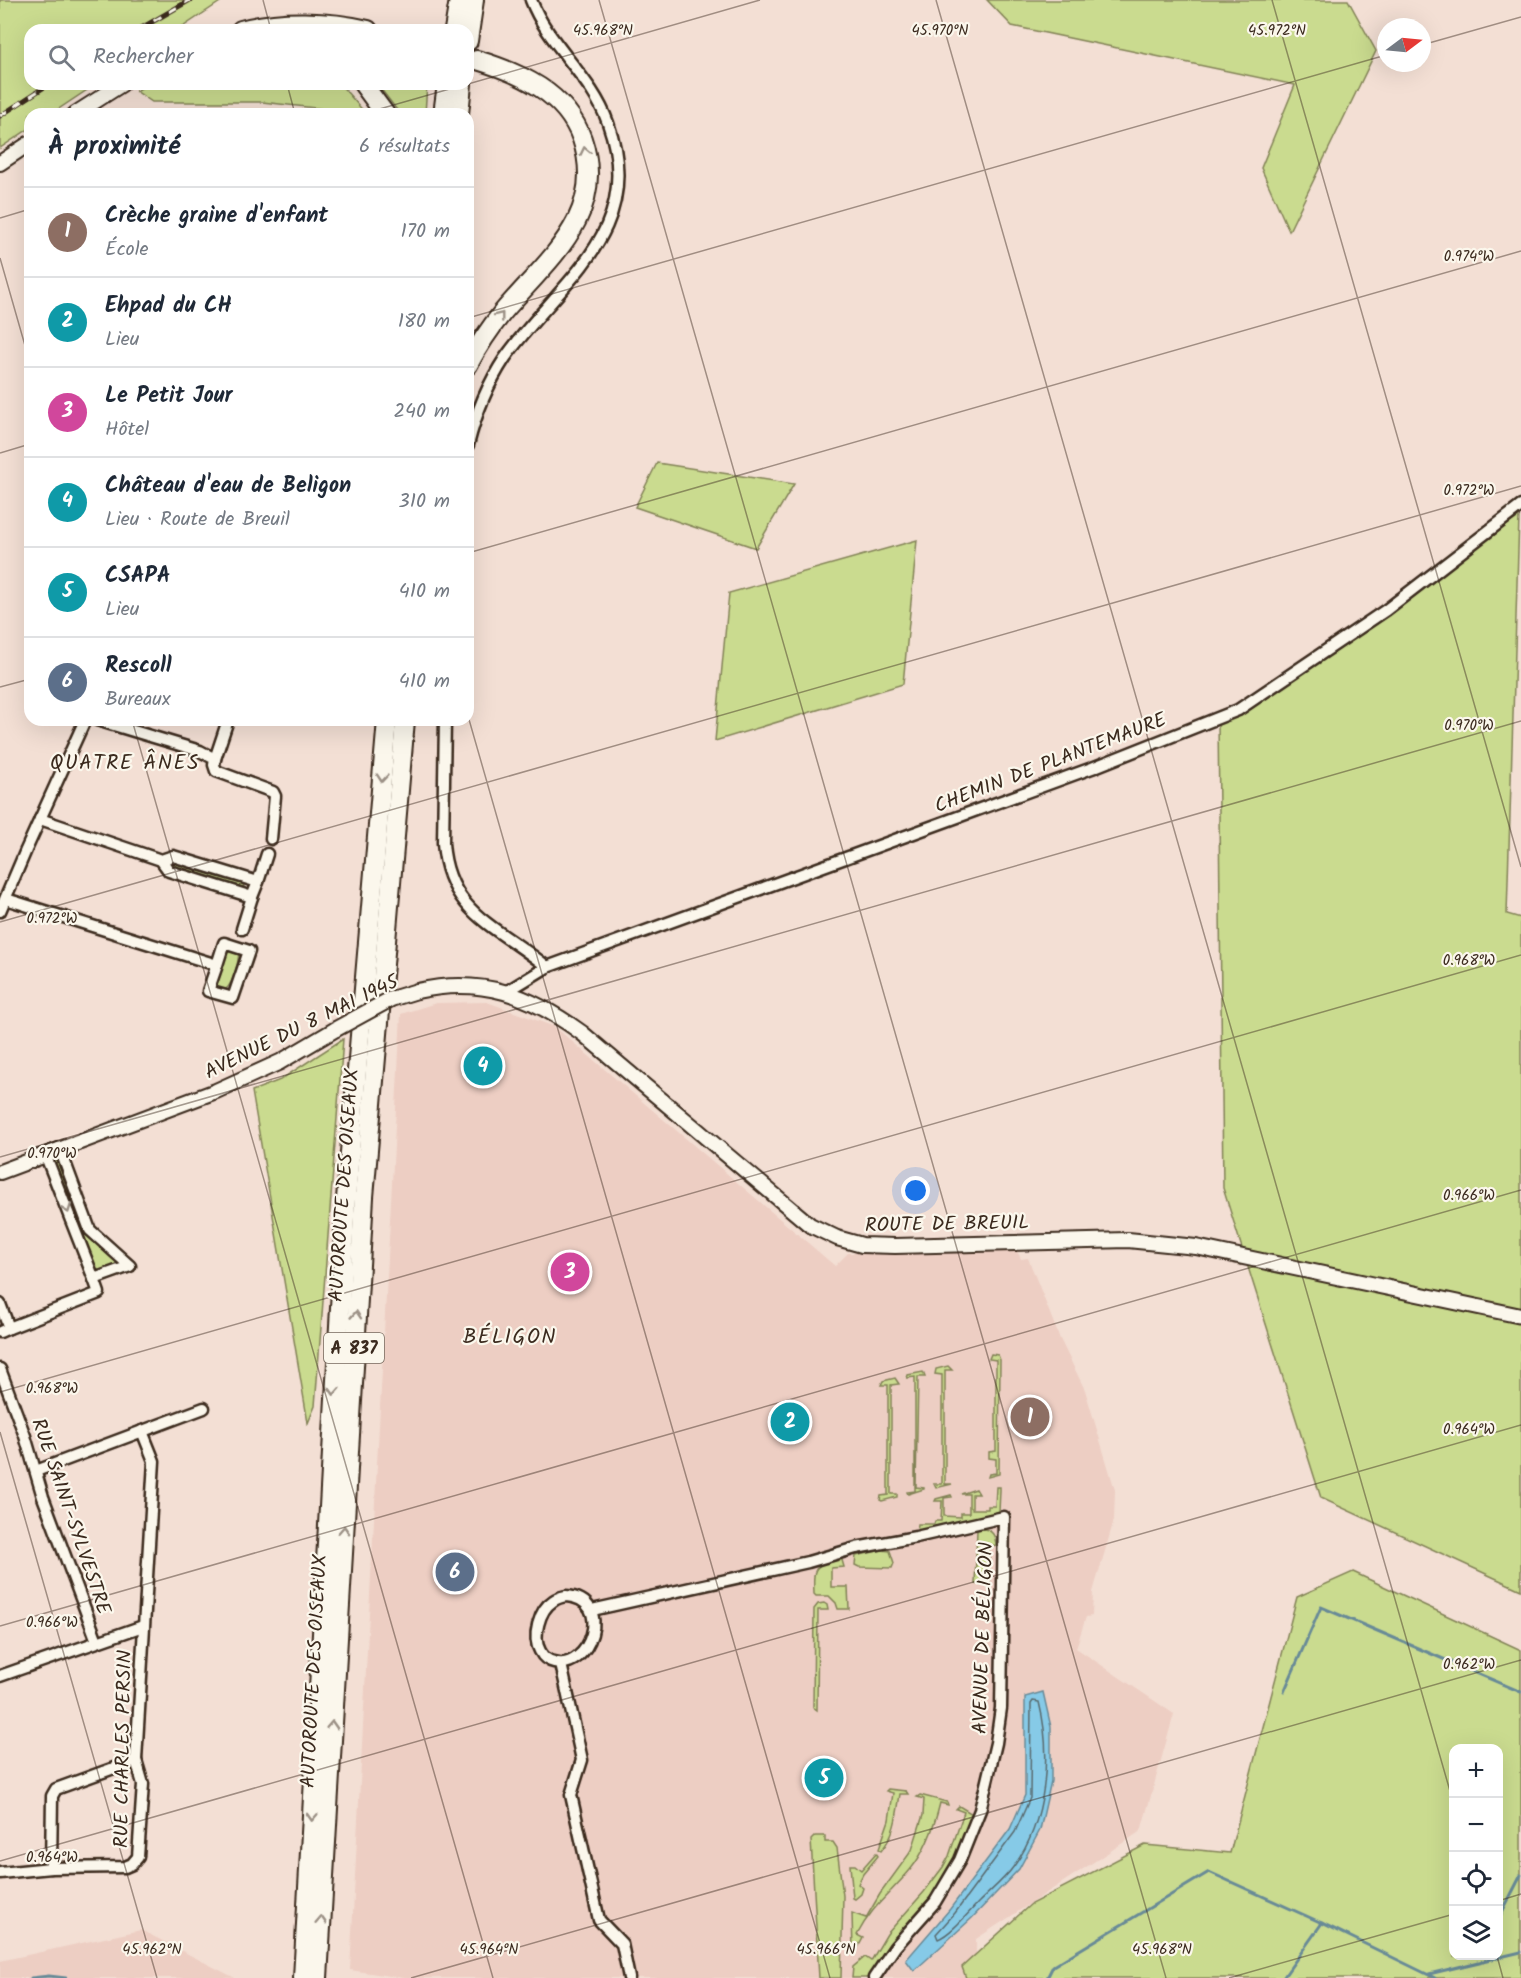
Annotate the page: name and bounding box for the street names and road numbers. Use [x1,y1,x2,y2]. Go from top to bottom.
street label: CHEMIN DE PLANTEMAURE [930,704,1173,823]
street label: AVENUE DU 8 MAI 1945 [199,966,406,1089]
street label: AUTOROUTE DES OISEAUX [321,1067,369,1303]
street label: ROUTE DE BREUIL [865,1208,1029,1242]
road number: A 837 [324,1333,384,1363]
street label: RUE SAINT-SYLVESTRE [21,1414,119,1620]
street label: AVENUE DE BÉLIGON [965,1542,1003,1735]
street label: AUTOROUTE DES OISEAUX [293,1553,337,1789]
street label: RUE CHARLES PERSIN [106,1650,142,1849]

